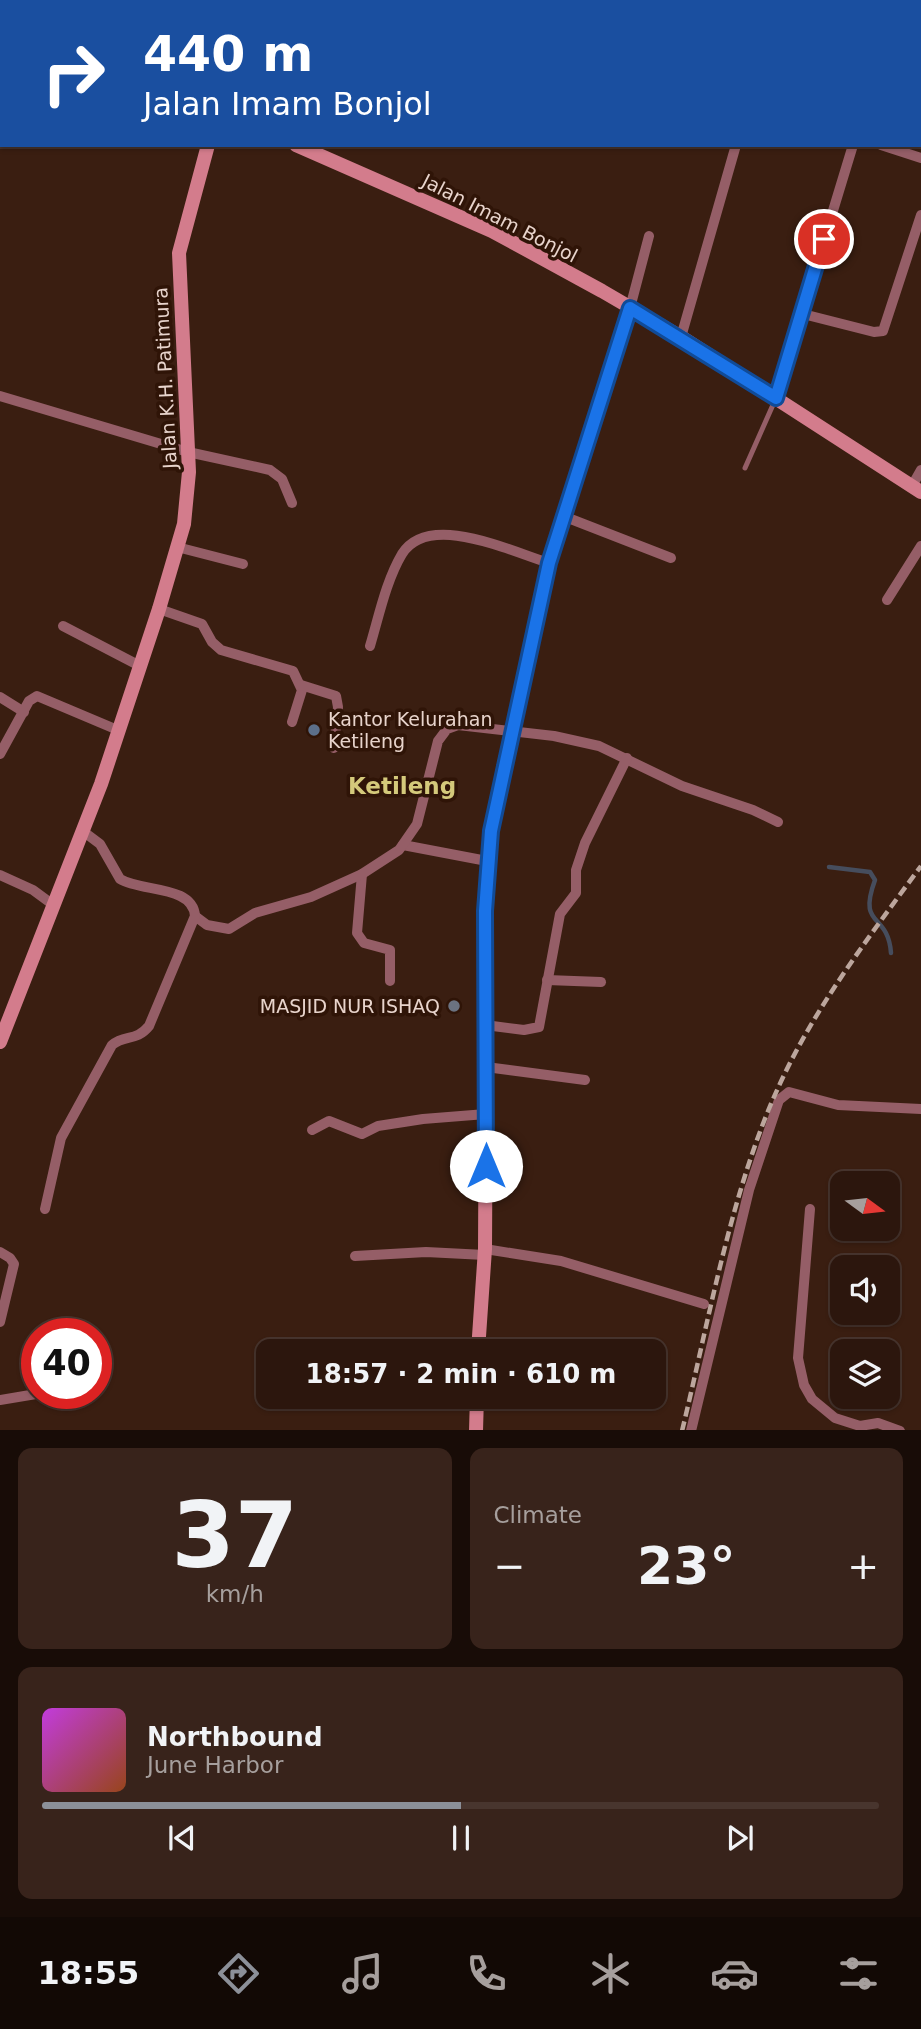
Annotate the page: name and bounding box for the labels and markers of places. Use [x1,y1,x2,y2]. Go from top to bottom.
pin [794,209,854,269]
place label: Kantor Kelurahan Ketileng [328,708,492,752]
marker: Kantor Kelurahan Ketileng [306,722,322,738]
place label: MASJID NUR ISHAQ [260,995,440,1017]
marker: MASJID NUR ISHAQ [446,998,462,1014]

